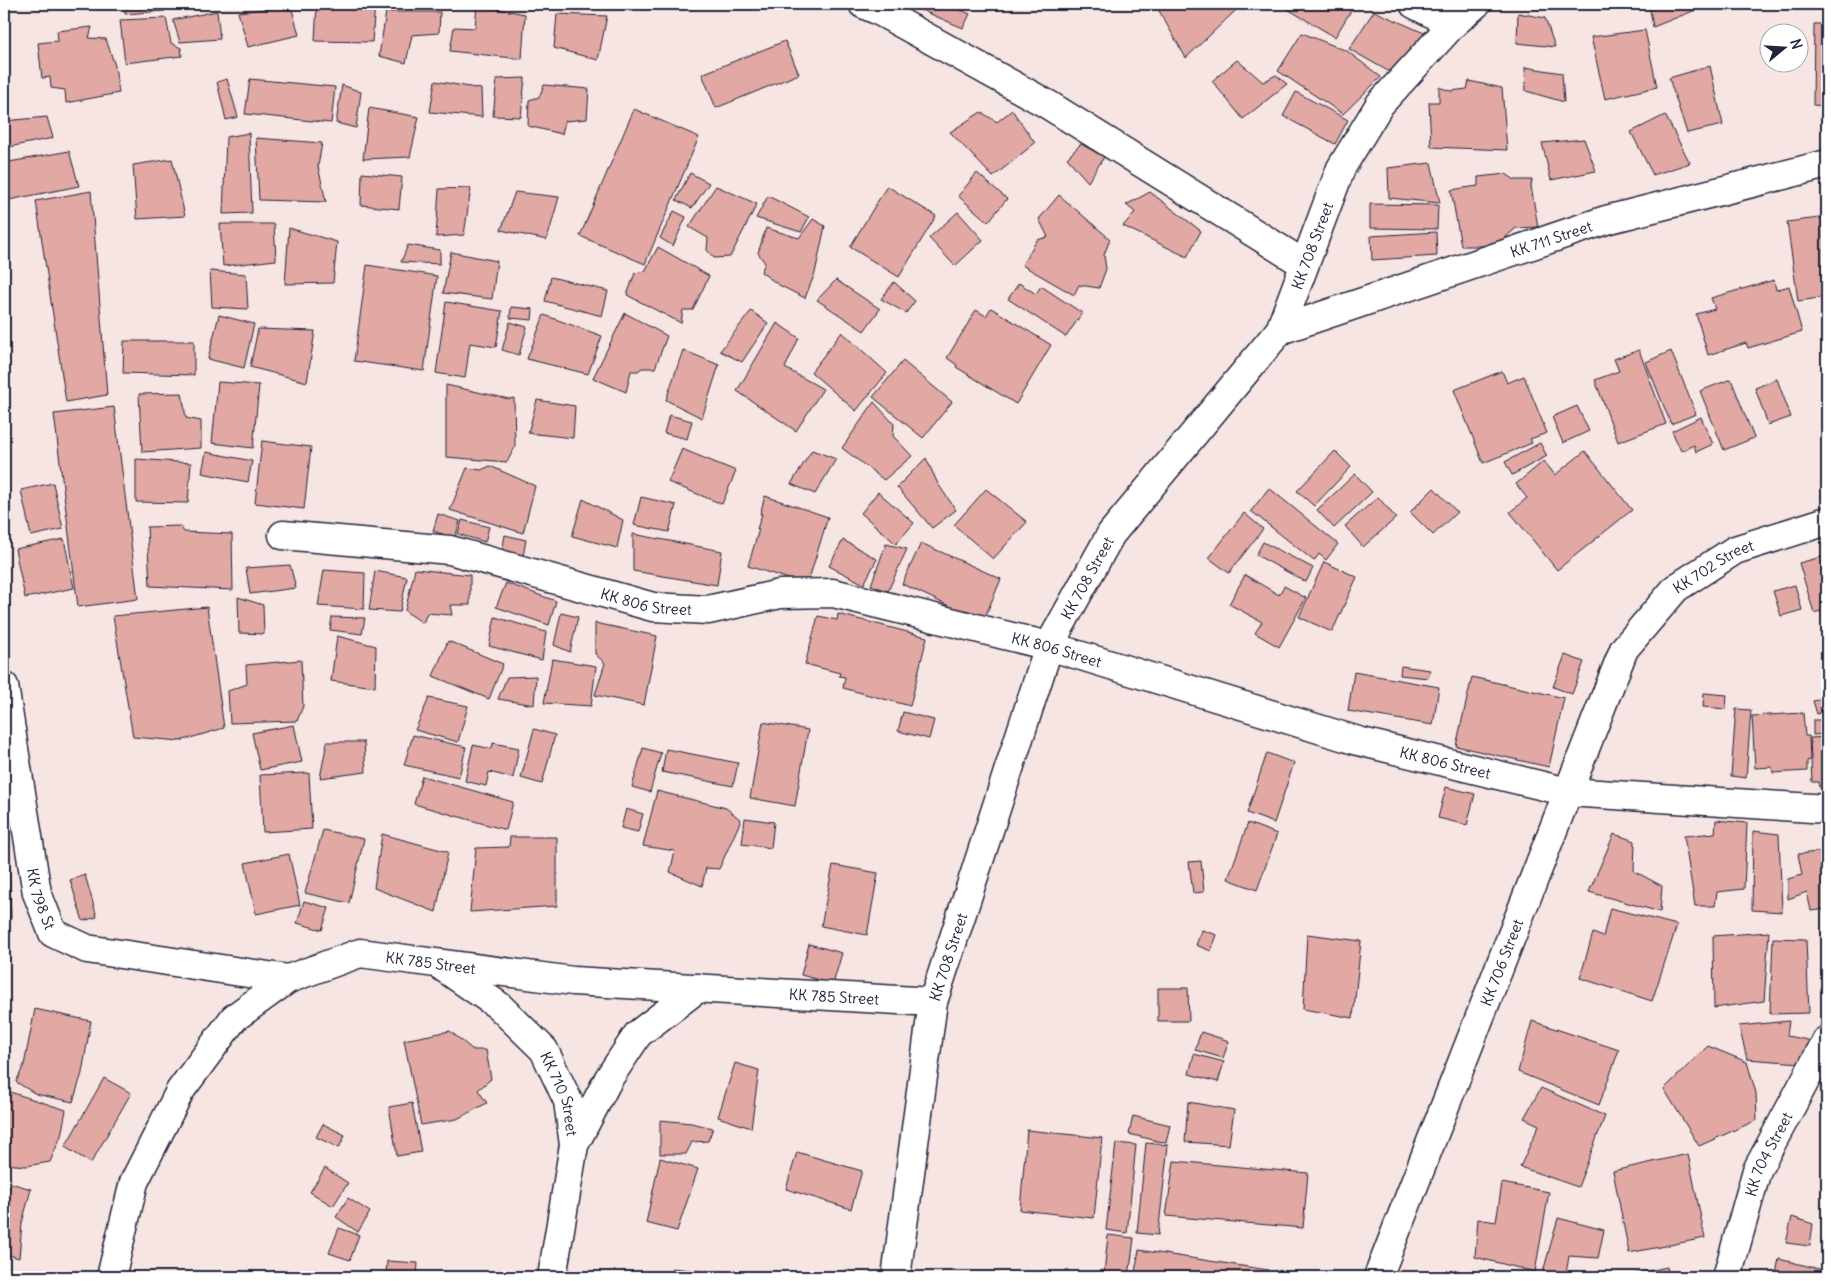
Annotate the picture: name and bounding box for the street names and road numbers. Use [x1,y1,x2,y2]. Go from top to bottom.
street label: KK 708 Street [1287,199,1337,292]
street label: KK 711 Street [1508,216,1594,261]
street label: KK 708 Street [1056,533,1117,622]
street label: KK 702 Street [1669,535,1756,597]
street label: KK 806 Street [598,583,692,619]
street label: KK 806 Street [1010,628,1104,671]
street label: KK 806 Street [1398,742,1493,782]
street label: KK 798 St [24,866,60,932]
street label: KK 708 Street [924,910,971,1003]
street label: KK 706 Street [1476,916,1527,1008]
street label: KK 785 Street [385,947,477,978]
street label: KK 785 Street [788,984,880,1008]
street label: KK 710 Street [537,1048,582,1137]
street label: KK 704 Street [1741,1109,1796,1199]

